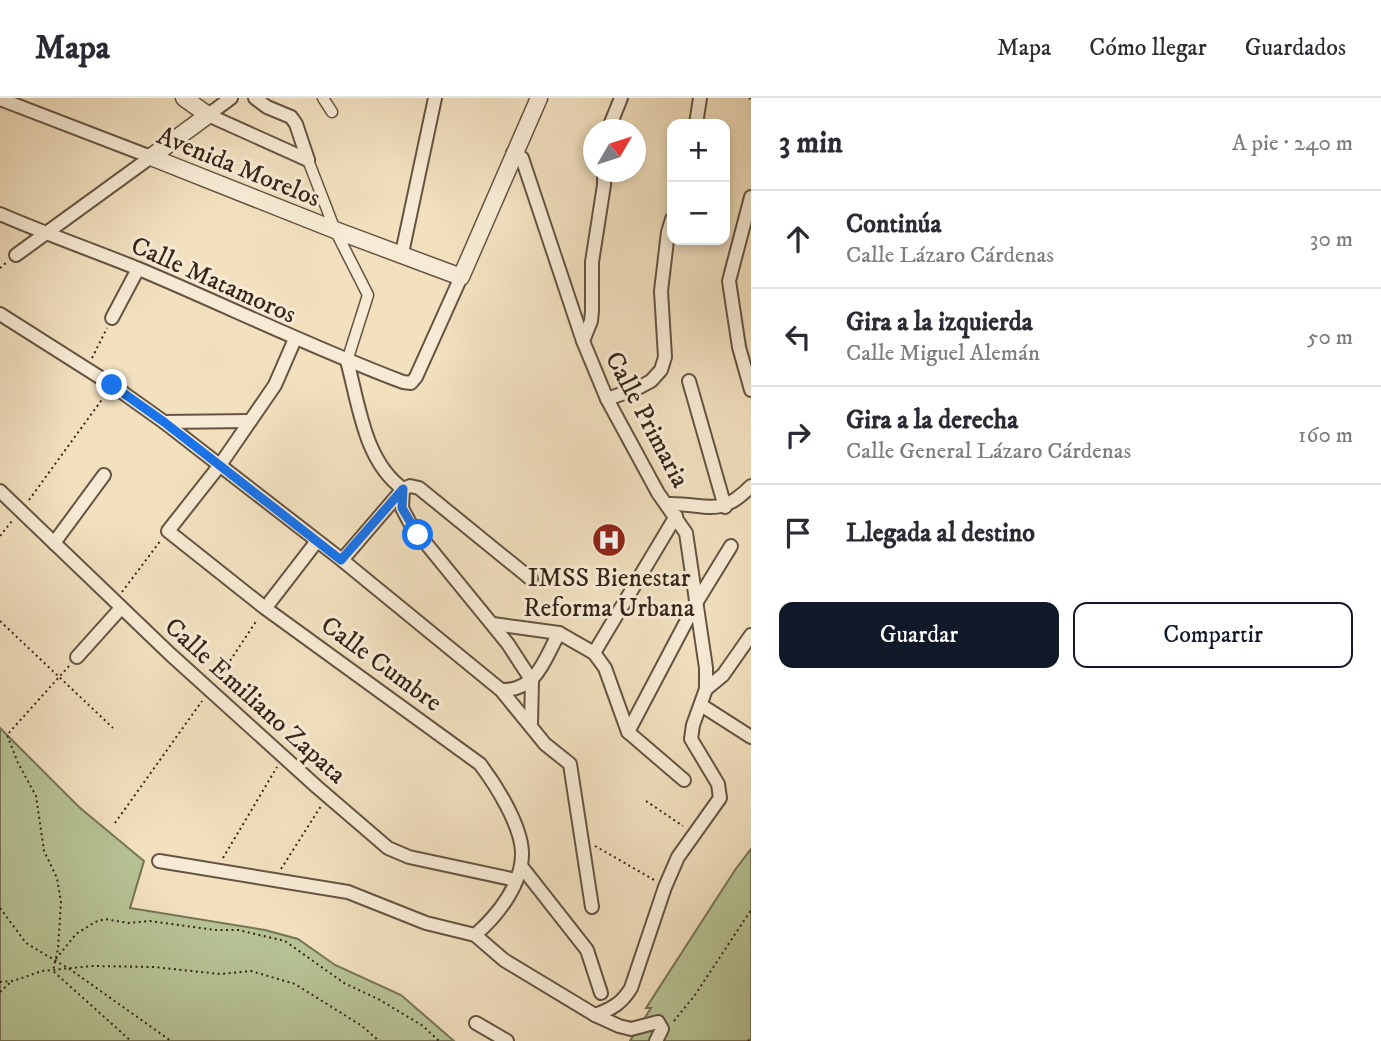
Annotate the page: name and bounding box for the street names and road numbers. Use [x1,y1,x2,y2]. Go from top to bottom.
street label: Avenida Morelos [152,120,325,215]
street label: Calle Matamoros [126,229,301,332]
street label: Calle Primaria [597,346,696,494]
street label: Calle Cumbre [314,609,448,719]
street label: Calle Emiliano Zapata [157,611,353,791]

